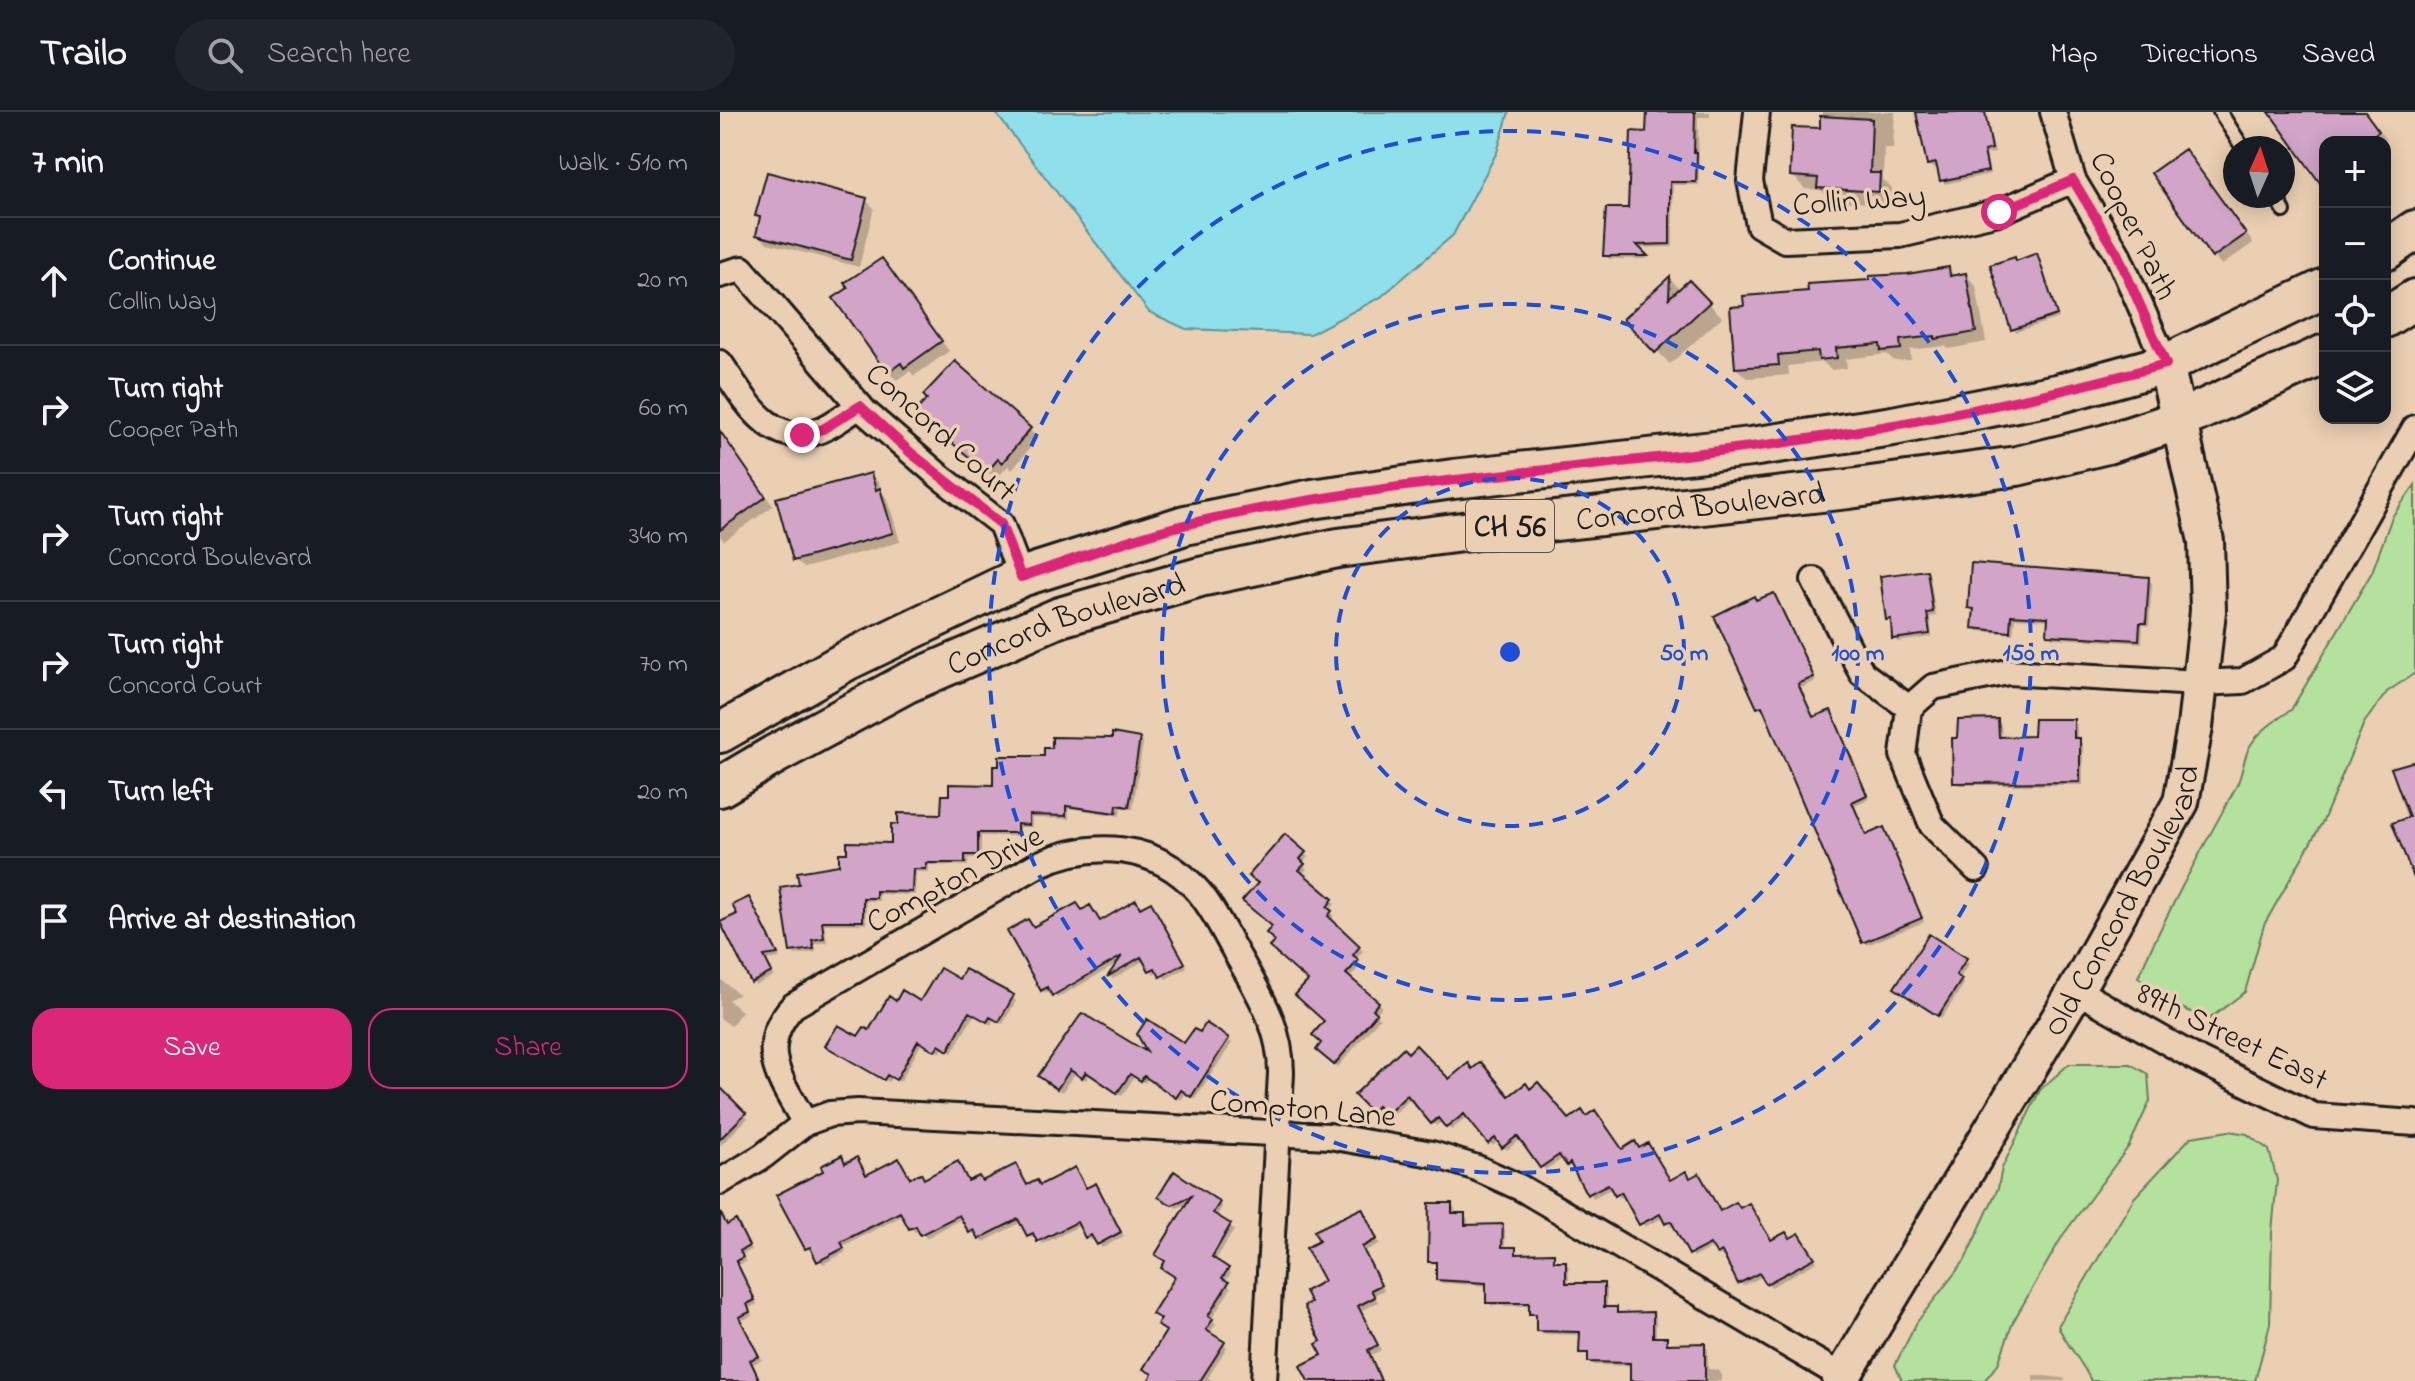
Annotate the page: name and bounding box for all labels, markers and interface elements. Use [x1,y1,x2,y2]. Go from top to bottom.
search box [175,19,735,91]
text: Trailo [40,27,127,83]
icon: search [203,33,247,77]
text: Search here [267,33,411,77]
text: Map [2050,35,2098,76]
text: Directions [2142,35,2258,76]
text: Saved [2302,35,2375,76]
north arrow [2223,136,2295,208]
map controls [2319,136,2391,424]
button: + [2319,136,2391,208]
text: 7 min [32,139,104,189]
street label: Cooper Path [2076,144,2188,309]
text: Walk · 510 m [558,145,688,183]
street label: Collin Way [1791,174,1927,231]
route start [1981,194,2017,230]
button: − [2319,208,2391,280]
text: Continue [108,240,216,284]
icon: ahead [32,259,76,303]
text: 20 m [637,262,688,300]
button: locate [2319,280,2391,352]
text: Collin Way [108,284,216,322]
button: layers [2319,352,2391,424]
street label: Concord Court [853,353,1026,515]
text: Turn right [108,368,223,412]
icon: right [32,387,76,431]
text: 60 m [639,390,688,428]
text: Cooper Path [108,412,238,450]
route end [784,417,820,453]
street label: Concord Boulevard [1574,472,1828,546]
text: Turn right [108,496,223,540]
road number: CH 56 [1466,500,1554,552]
icon: right [32,515,76,559]
text: 340 m [629,518,688,556]
text: Concord Boulevard [108,540,311,578]
street label: Concord Boulevard [940,562,1191,690]
text: Turn right [108,624,223,668]
text: 50 m [1660,637,1709,672]
text: 100 m [1832,637,1885,672]
text: 150 m [2003,637,2060,672]
centre of rings [1496,638,1524,666]
icon: right [32,643,76,687]
text: 70 m [639,646,688,684]
text: Concord Court [108,668,262,706]
street label: Old Concord Boulevard [2033,762,2214,1047]
icon: left [32,771,76,815]
text: Turn left [108,771,213,815]
text: 20 m [637,774,688,812]
street label: Compton Drive [859,814,1053,947]
icon: arrive [32,899,76,943]
text: Arrive at destination [108,899,356,943]
street label: 89th Street East [2128,971,2335,1105]
button: Save [32,1008,352,1089]
button: Share [368,1008,688,1089]
street label: Compton Lane [1208,1079,1398,1142]

